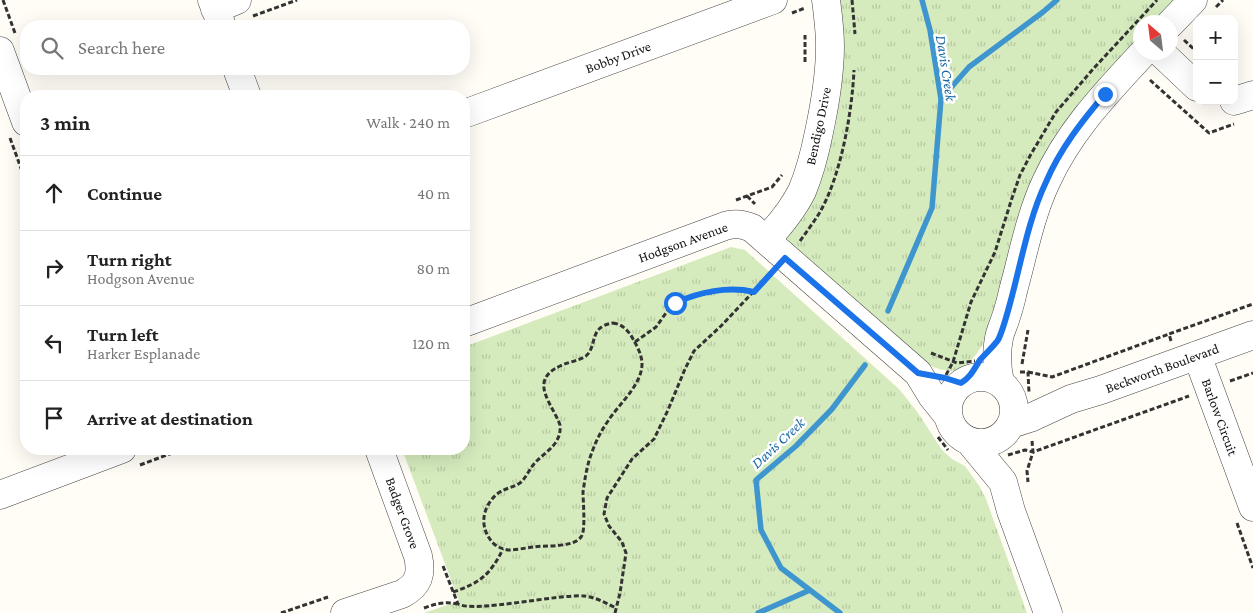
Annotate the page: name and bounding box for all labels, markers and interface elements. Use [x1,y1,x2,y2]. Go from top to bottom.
north arrow [1133,15,1178,60]
map controls [1193,15,1238,105]
button: + [1193,15,1238,60]
search box [20,20,470,75]
icon: search [38,34,66,62]
water label: Davis Creek [933,34,959,104]
text: Search here [78,37,165,58]
street label: Bobby Drive [583,38,653,76]
button: − [1193,60,1238,105]
route end [1094,83,1117,106]
street label: Bendigo Drive [802,86,834,166]
text: 3 min [40,111,90,135]
text: Walk · 240 m [366,114,450,131]
icon: ahead [40,179,68,207]
text: Continue [87,183,162,204]
text: 40 m [417,185,450,202]
street label: Hodgson Avenue [636,218,730,266]
text: Turn right [87,249,172,270]
icon: right [40,254,68,282]
text: 80 m [416,260,450,277]
text: Hodgson Avenue [87,270,194,287]
route start [664,292,687,315]
text: Turn left [87,324,159,345]
icon: left [40,329,68,357]
text: 120 m [412,335,450,352]
street label: Beckworth Boulevard [1103,340,1222,396]
text: Harker Esplanade [87,345,200,362]
street label: Barlow Circuit [1199,376,1241,458]
icon: arrive [40,404,68,432]
text: Arrive at destination [87,408,253,429]
water label: Davis Creek [748,413,809,472]
street label: Badger Grove [383,475,423,551]

